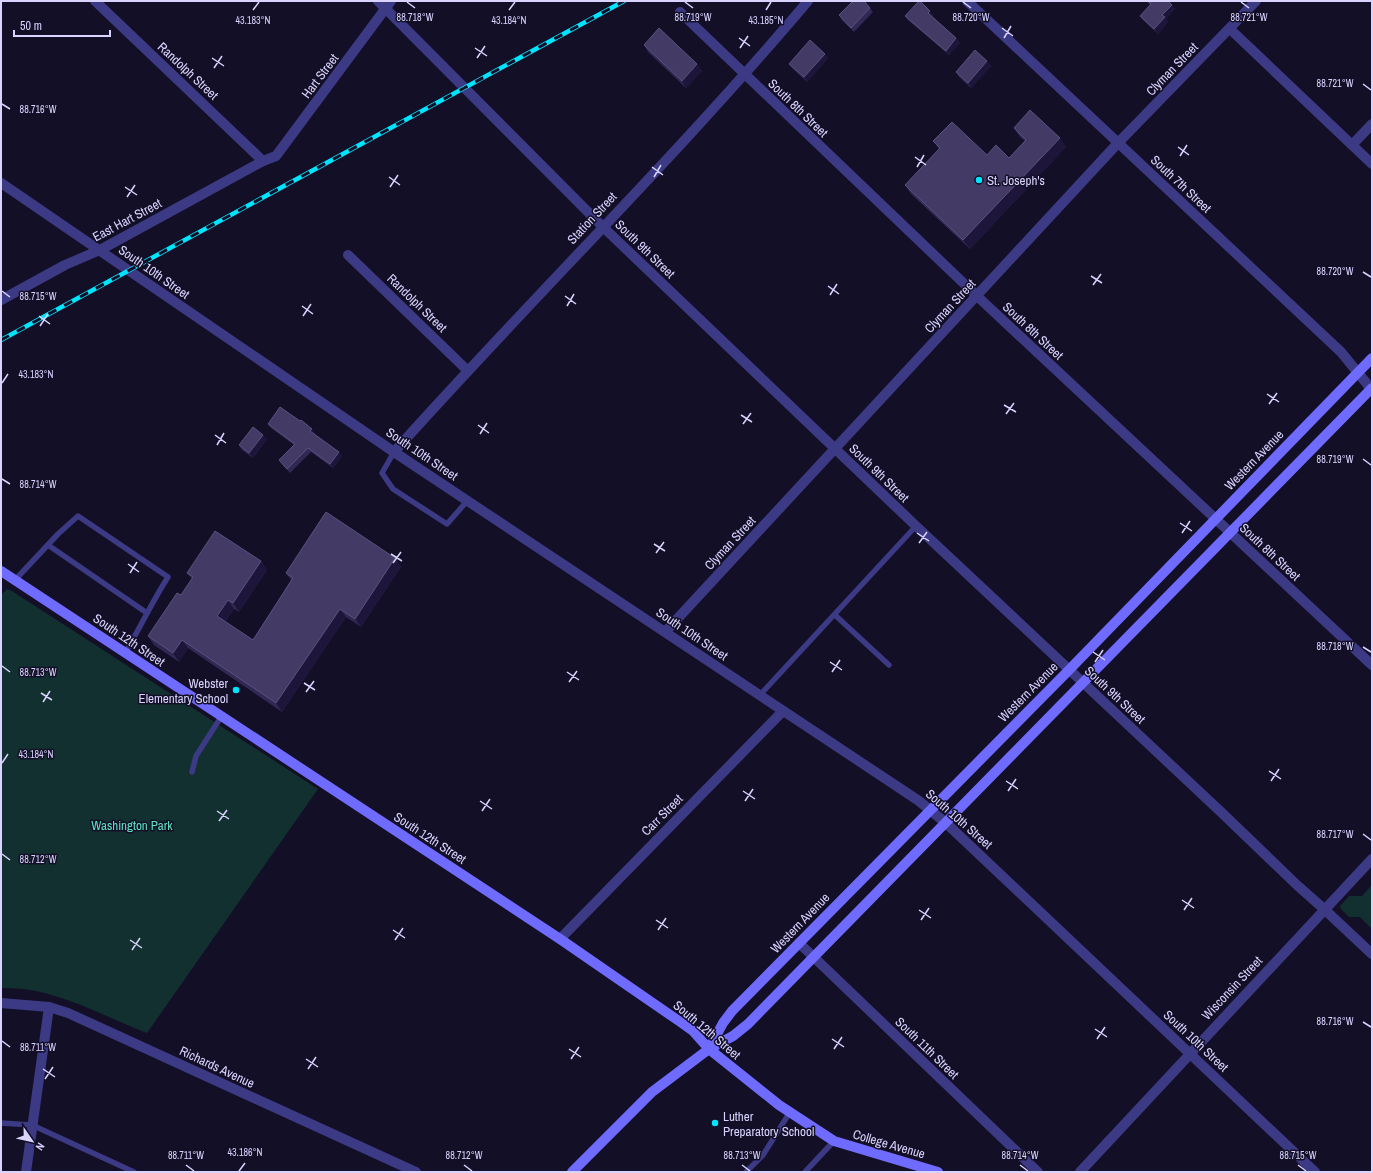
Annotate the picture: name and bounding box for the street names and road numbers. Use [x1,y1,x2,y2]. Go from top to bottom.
street label: Randolph Street [154,39,222,104]
street label: Clyman Street [1142,39,1202,99]
street label: Hart Street [298,50,342,102]
street label: South 8th Street [764,75,832,141]
street label: South 7th Street [1147,152,1215,217]
street label: Station Street [564,188,620,248]
street label: East Hart Street [90,195,165,245]
street label: South 9th Street [611,216,679,282]
street label: South 10th Street [115,241,193,303]
street label: Randolph Street [383,270,451,336]
street label: Clyman Street [921,275,979,336]
street label: South 8th Street [999,299,1067,364]
street label: South 10th Street [383,424,461,484]
street label: Western Avenue [1221,426,1287,494]
street label: South 9th Street [845,440,913,506]
street label: Clyman Street [701,512,759,573]
street label: South 8th Street [1236,520,1304,585]
street label: South 10th Street [653,604,731,664]
street label: South 12th Street [90,610,168,670]
street label: Western Avenue [994,658,1062,726]
street label: South 9th Street [1081,663,1149,728]
street label: South 10th Street [922,785,996,853]
street label: Carr Street [638,791,686,839]
street label: South 12th Street [391,808,469,868]
street label: Western Avenue [767,889,833,957]
street label: Wisconsin Street [1198,952,1266,1023]
street label: South 12th Street [670,997,744,1063]
street label: South 10th Street [1160,1006,1232,1076]
street label: South 11th Street [892,1013,962,1083]
street label: Richards Avenue [177,1042,257,1092]
street label: College Avenue [851,1126,927,1162]

